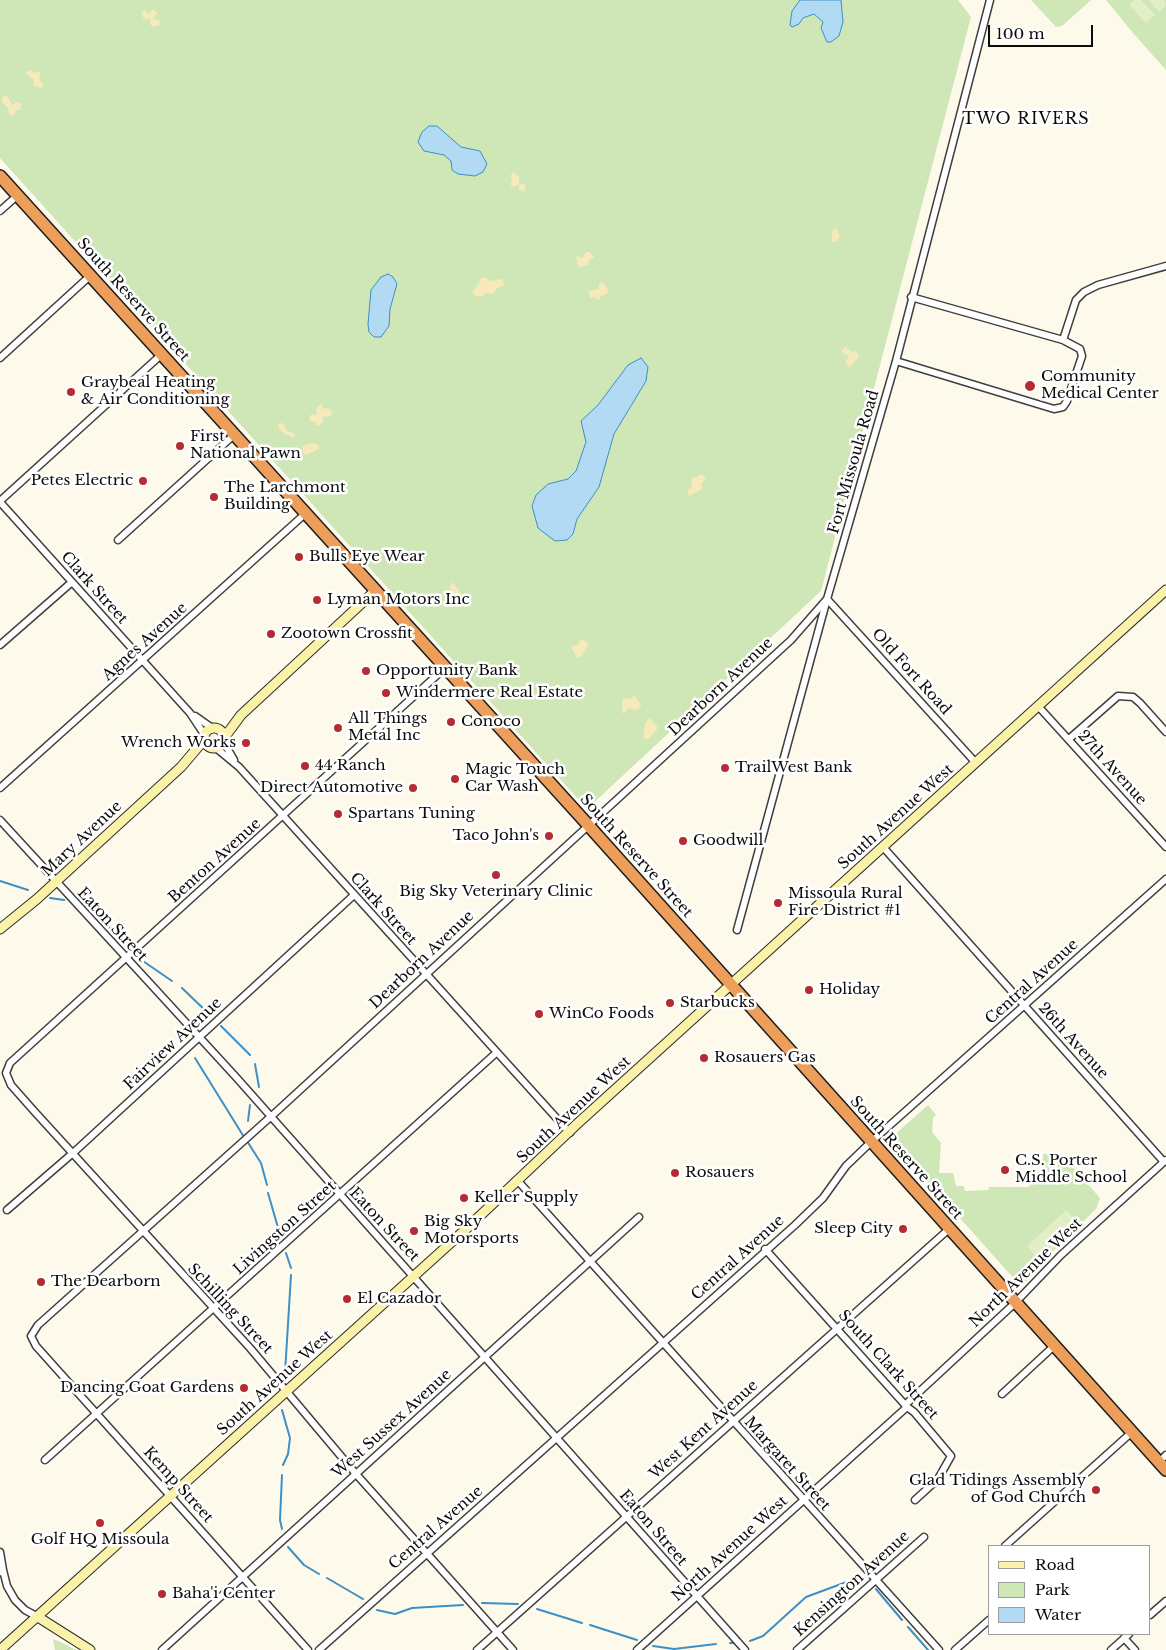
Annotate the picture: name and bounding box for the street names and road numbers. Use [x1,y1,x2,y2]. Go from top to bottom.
street label: South Reserve Street [73,235,193,365]
street label: Fort Missoula Road [825,388,883,536]
street label: Clark Street [57,548,131,628]
street label: Agnes Avenue [99,599,191,685]
street label: Old Fort Road [868,625,954,719]
street label: Dearborn Avenue [665,634,777,740]
street label: 27th Avenue [1074,727,1150,809]
street label: South Avenue West [835,761,957,873]
street label: South Reserve Street [576,791,696,921]
street label: Mary Avenue [38,797,126,881]
street label: Benton Avenue [165,815,265,907]
street label: Clark Street [346,869,420,949]
street label: Eaton Street [73,884,151,966]
street label: Dearborn Avenue [366,907,478,1013]
street label: Central Avenue [982,936,1082,1028]
street label: Fairview Avenue [120,994,226,1094]
street label: 26th Avenue [1034,999,1112,1083]
street label: South Avenue West [513,1053,635,1167]
street label: South Reserve Street [846,1093,966,1223]
street label: Livingston Street [230,1177,340,1279]
street label: Eaton Street [345,1184,423,1266]
street label: Central Avenue [688,1212,788,1304]
street label: North Avenue West [966,1215,1086,1331]
street label: Schilling Street [184,1260,276,1358]
street label: South Clark Street [834,1307,942,1423]
street label: South Avenue West [214,1327,336,1439]
street label: West Sussex Avenue [329,1366,455,1482]
street label: West Kent Avenue [646,1377,762,1483]
street label: Margaret Street [740,1413,834,1515]
street label: Kemp Street [139,1443,217,1527]
street label: Central Avenue [385,1482,487,1574]
street label: Eaton Street [615,1486,691,1570]
street label: North Avenue West [668,1492,792,1606]
street label: Kensington Avenue [791,1528,913,1640]

